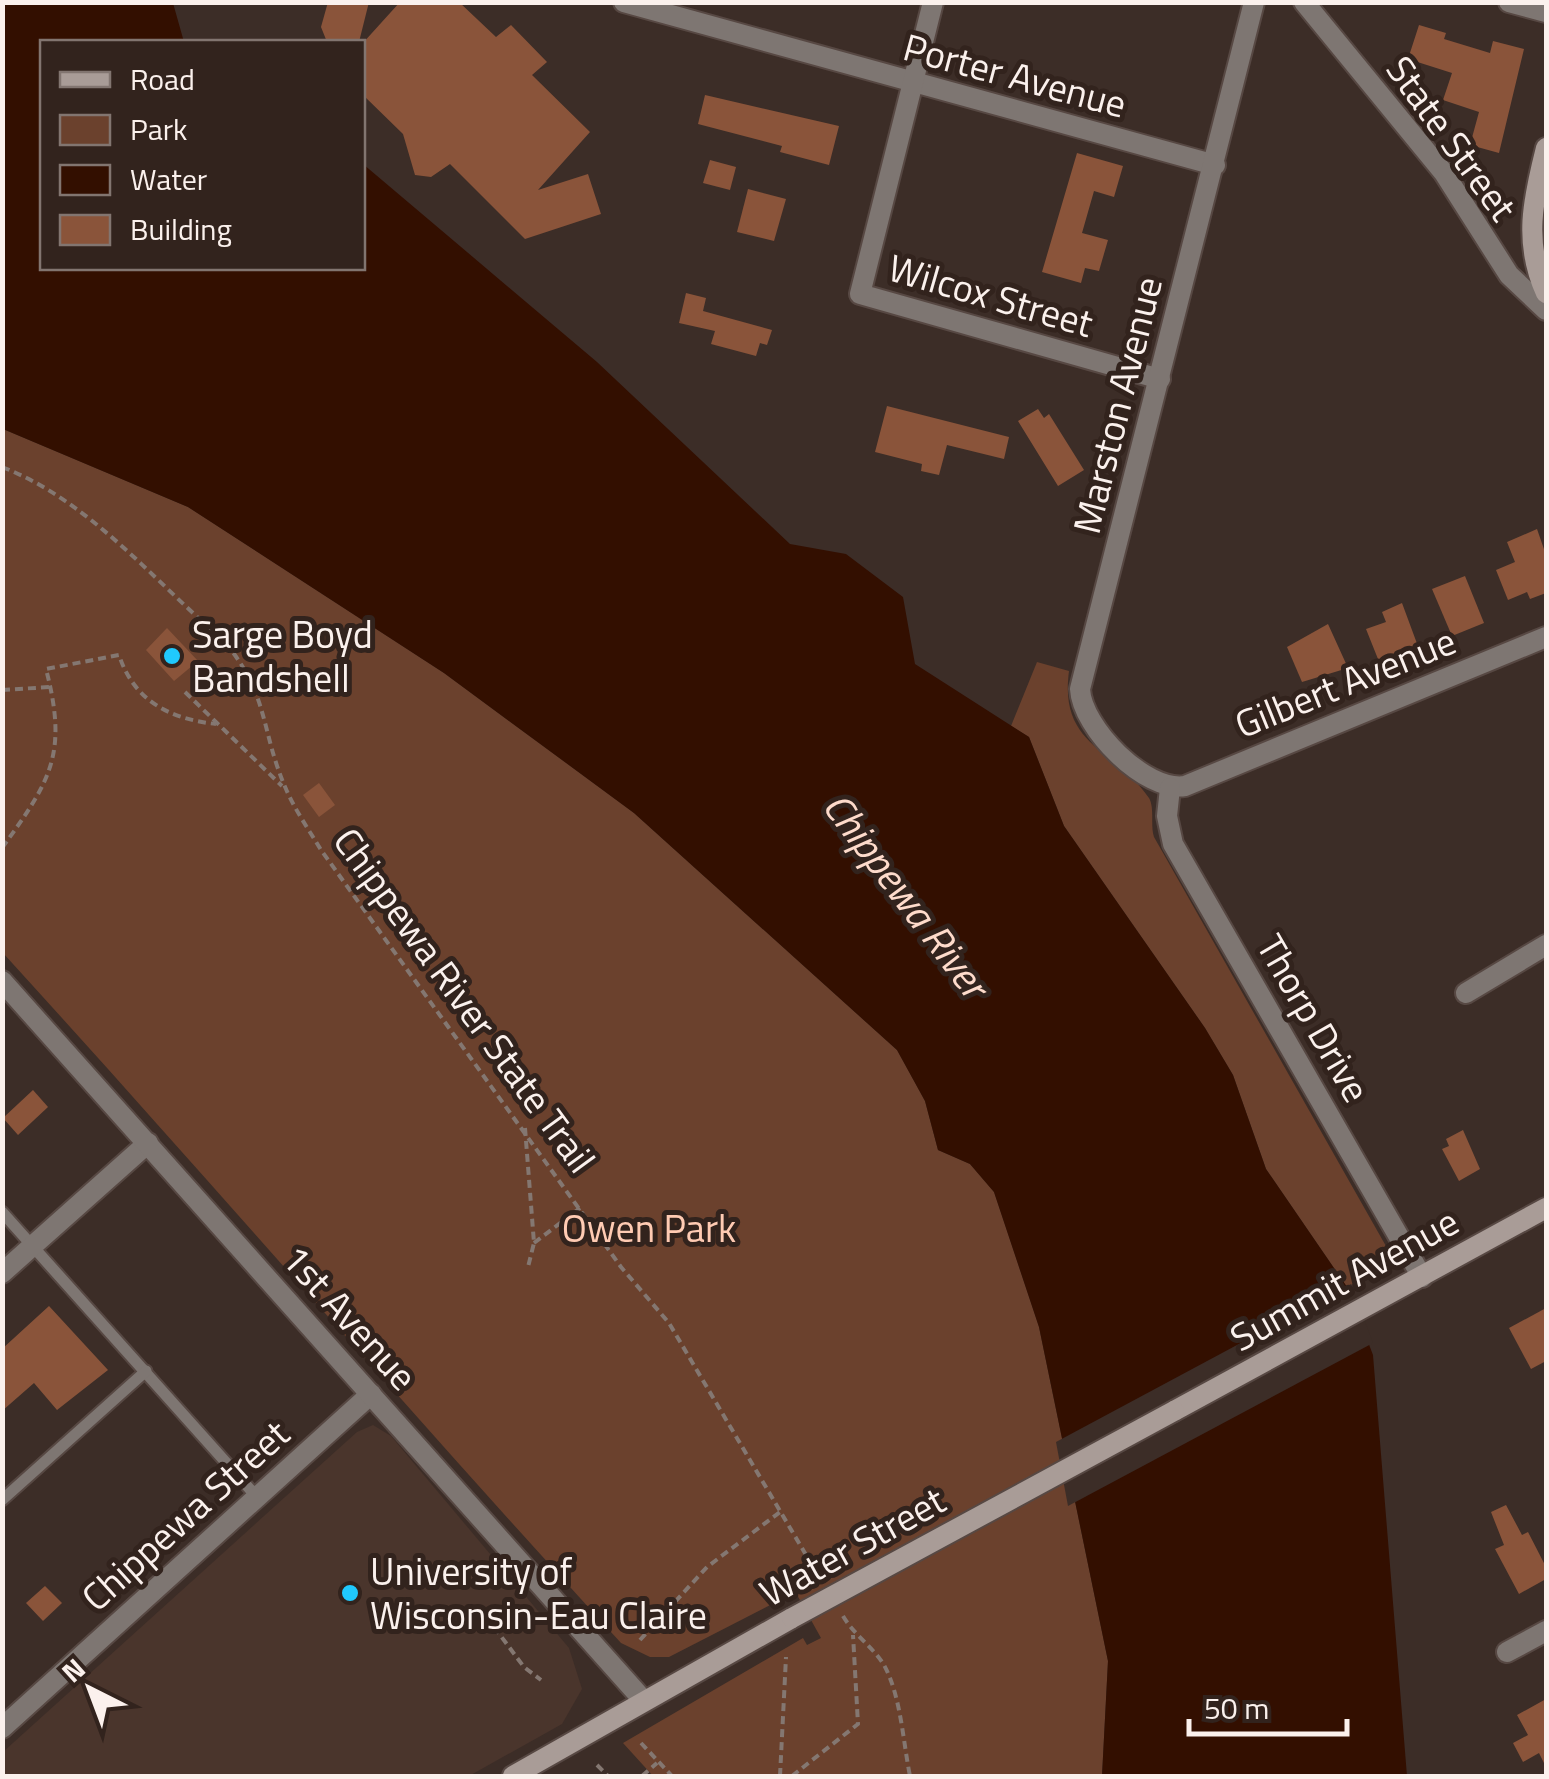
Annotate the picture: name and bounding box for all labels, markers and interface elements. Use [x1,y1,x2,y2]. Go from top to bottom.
street label: Porter Avenue [897,17,1133,133]
legend [40,40,365,270]
street label: State Street [1372,43,1532,233]
text: Road [130,56,195,102]
text: Park [130,106,187,152]
text: Water [130,156,207,202]
text: Building [130,206,232,252]
street label: Wilcox Street [882,238,1100,352]
street label: Marston Avenue [1057,270,1177,540]
place label: Sarge Boyd Bandshell [192,605,373,707]
street label: Gilbert Avenue [1226,611,1464,753]
marker: Sarge Boyd Bandshell [161,645,183,667]
water label: Chippewa River [808,779,1006,1014]
street label: Chippewa River State Trail [320,815,610,1185]
street label: Thorp Drive [1243,923,1385,1113]
street label: Summit Avenue [1219,1192,1469,1366]
park label: Owen Park [562,1199,736,1257]
street label: 1st Avenue [268,1231,432,1403]
street label: Chippewa Street [68,1406,302,1624]
street label: Water Street [749,1471,955,1621]
place label: University of Wisconsin-Eau Claire [370,1542,707,1644]
marker: University of Wisconsin-Eau Claire [339,1582,361,1604]
north arrow [40,1639,140,1739]
text: N [51,1648,95,1693]
scale bar [1189,1674,1346,1736]
text: 50 m [1204,1685,1269,1731]

